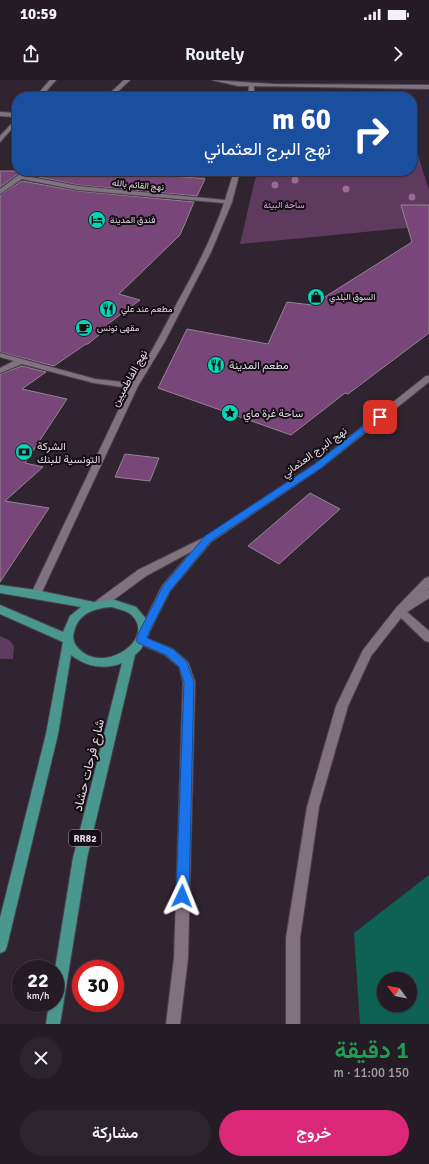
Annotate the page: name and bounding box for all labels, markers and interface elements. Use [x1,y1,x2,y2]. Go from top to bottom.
text: 10:59 [20,5,57,23]
icon: share [20,43,42,65]
text: Routely [185,43,244,65]
icon: forward [387,43,409,65]
text: 60 m [272,103,331,137]
icon: right [345,108,397,160]
text: نهج البرج العثماني [204,138,331,160]
street label: نهج القائم بالله [111,178,165,193]
park label: ساحة البيئة [263,200,305,211]
hotel icon: فندق المدينة [87,210,107,230]
place label: فندق المدينة [110,215,155,226]
shop icon: السوق البلدي [306,287,326,307]
place label: السوق البلدي [329,292,375,304]
restaurant icon: مطعم عند علي [98,299,118,319]
place label: مطعم عند علي [121,304,173,316]
cafe icon: مقهى تونس [74,318,94,338]
place label: مقهى تونس [97,323,140,334]
street label: نهج الفاطميين [109,348,151,409]
restaurant icon: مطعم المدينة [206,355,226,375]
place label: مطعم المدينة [229,359,289,373]
pin [363,400,397,434]
place icon: ساحة غرة ماي [220,403,240,423]
icon: arrive [369,406,391,428]
place label: ساحة غرة ماي [243,407,304,423]
street label: نهج البرج العثماني [279,424,351,483]
place label: الشركة التونسية للبنك [37,440,100,466]
bank icon: الشركة التونسية للبنك [14,442,34,462]
street label: شارع فرحات حشاد [70,717,109,813]
road number: RR82 [69,830,101,846]
position arrow [161,875,203,917]
speed limit sign: 30 [72,960,124,1012]
text: 22 [27,968,49,993]
north arrow [377,972,417,1012]
map controls [377,972,417,1012]
text: km/h [27,990,49,1002]
text: 1 دقيقة [334,1035,409,1065]
button: close [20,1037,62,1079]
text: 150 m · 11:00 [333,1065,409,1081]
button: مشاركة [20,1110,211,1156]
button: خروج [219,1110,409,1156]

